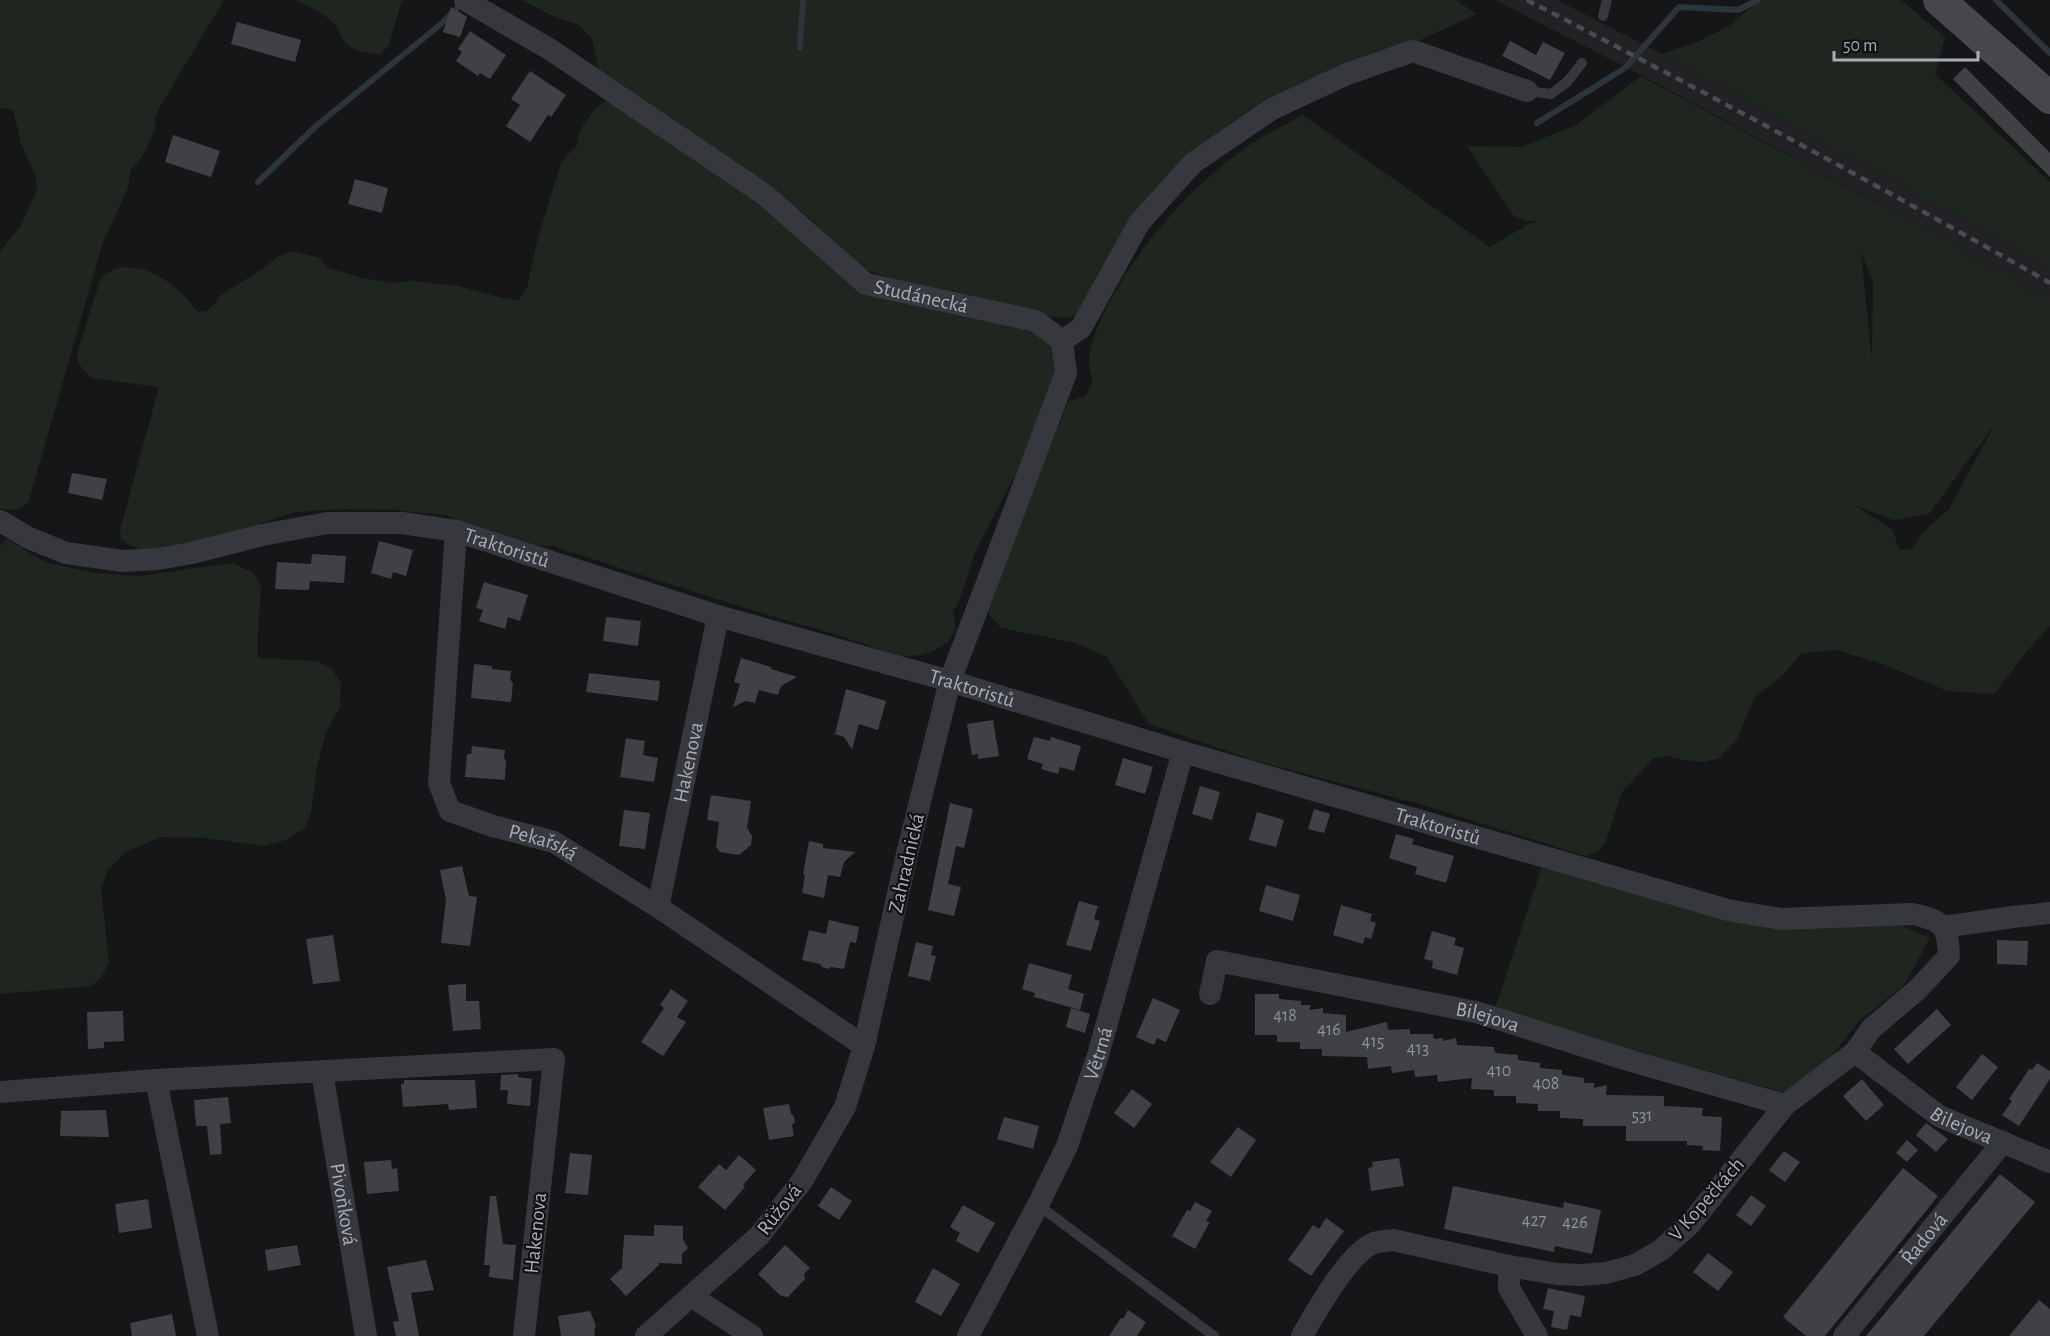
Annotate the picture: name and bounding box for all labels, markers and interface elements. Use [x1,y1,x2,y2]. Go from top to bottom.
scale bar [1834,24,1978,62]
text: 50 m [1843,37,1877,55]
street label: Studánecká [872,276,970,317]
street label: Traktoristů [461,524,552,572]
street label: Traktoristů [927,666,1017,711]
street label: Hakenova [670,720,707,804]
street label: Traktoristů [1392,804,1483,849]
street label: Zahradnická [885,811,928,915]
street label: Pekařská [507,821,581,865]
street label: Bilejova [1454,998,1522,1036]
house number: 418 [1273,1007,1297,1025]
house number: 416 [1317,1021,1341,1039]
street label: Větrná [1080,1024,1116,1083]
house number: 415 [1362,1033,1384,1051]
house number: 413 [1407,1040,1429,1058]
house number: 410 [1487,1062,1511,1080]
house number: 408 [1533,1075,1559,1093]
street label: Bilejova [1926,1103,1996,1148]
house number: 531 [1631,1107,1653,1125]
street label: V Kopečkách [1665,1154,1748,1245]
street label: Pivoňková [326,1162,361,1247]
street label: Růžová [753,1180,806,1239]
street label: Hakenova [521,1191,550,1275]
street label: Řadová [1896,1209,1952,1269]
house number: 427 [1522,1212,1546,1230]
house number: 426 [1562,1214,1588,1232]

